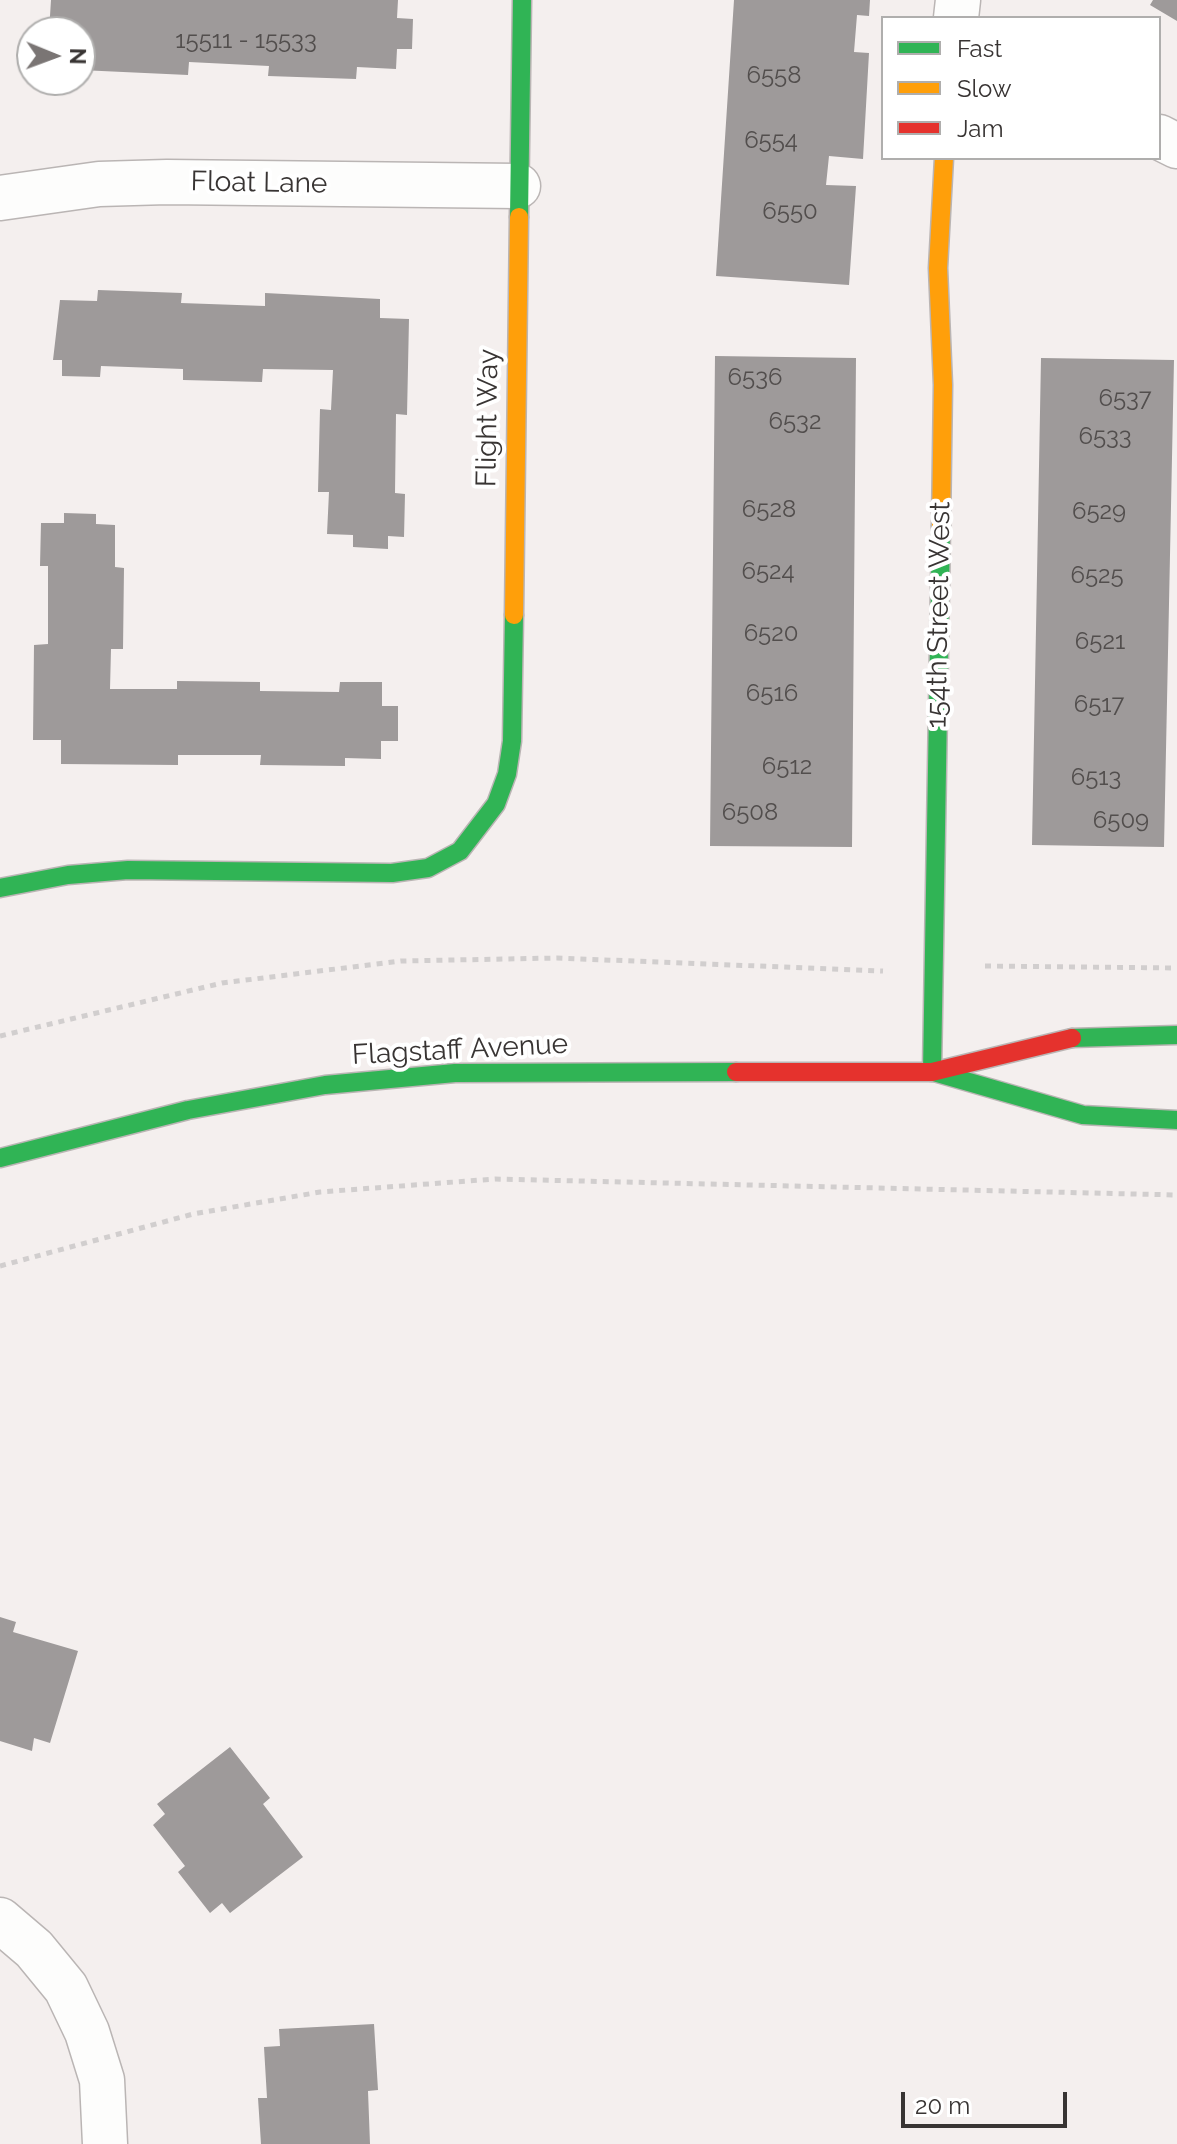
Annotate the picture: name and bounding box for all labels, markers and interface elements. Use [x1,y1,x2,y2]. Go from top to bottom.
north arrow [16,16,96,96]
legend [881,16,1161,160]
house number: 15511 - 15533 [175,27,317,55]
text: Fast [957,34,1002,63]
text: N [65,48,91,65]
house number: 6558 [747,62,801,90]
text: Slow [957,74,1011,103]
text: Jam [957,114,1003,143]
house number: 6554 [744,127,798,155]
street label: Float Lane [190,165,328,201]
house number: 6550 [762,198,818,226]
street label: Flight Way [470,349,506,487]
house number: 6536 [728,364,782,392]
house number: 6537 [1098,385,1152,413]
house number: 6532 [769,408,821,436]
house number: 6533 [1078,423,1132,451]
house number: 6528 [742,496,796,524]
house number: 6529 [1072,498,1126,526]
street label: 154th Street West [920,501,958,729]
house number: 6524 [741,558,795,586]
house number: 6525 [1070,562,1124,590]
house number: 6520 [744,620,798,648]
house number: 6521 [1075,628,1125,656]
house number: 6516 [746,680,798,708]
house number: 6517 [1074,691,1124,719]
house number: 6512 [762,753,812,781]
house number: 6513 [1071,764,1121,792]
house number: 6508 [722,799,778,827]
house number: 6509 [1093,807,1149,835]
street label: Flagstaff Avenue [351,1028,569,1072]
scale bar [905,2076,1071,2126]
text: 20 m [915,2091,970,2120]

